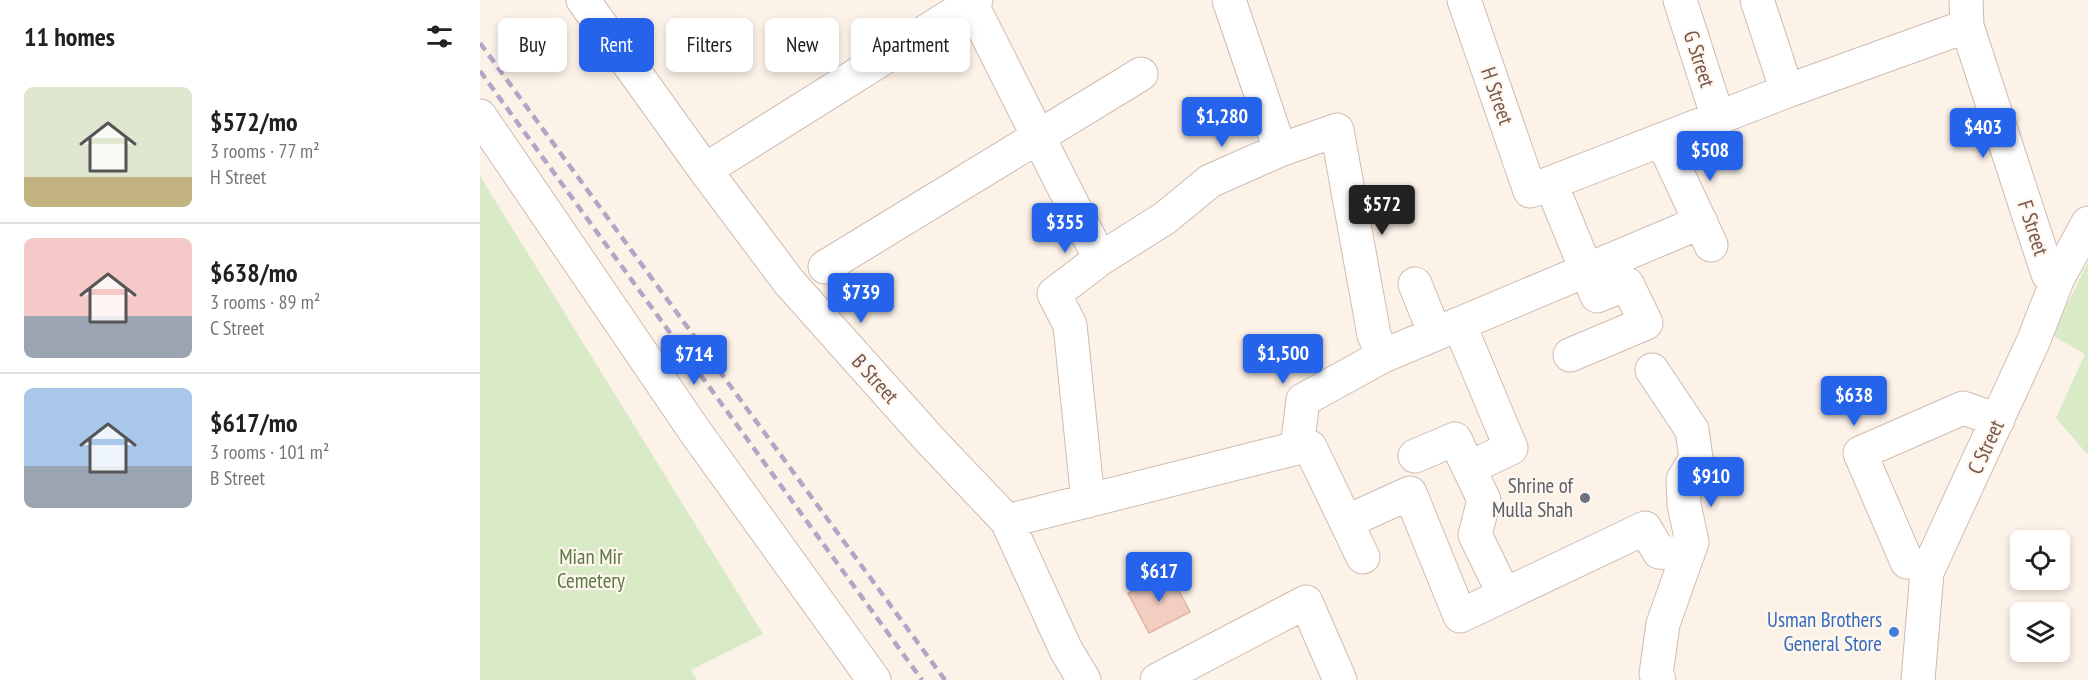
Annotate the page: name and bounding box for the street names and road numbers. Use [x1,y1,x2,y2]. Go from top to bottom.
street label: G Street [1678,27,1721,91]
street label: H Street [1475,63,1520,128]
street label: F Street [2012,197,2055,259]
street label: B Street [846,348,905,409]
street label: C Street [1961,415,2010,478]

